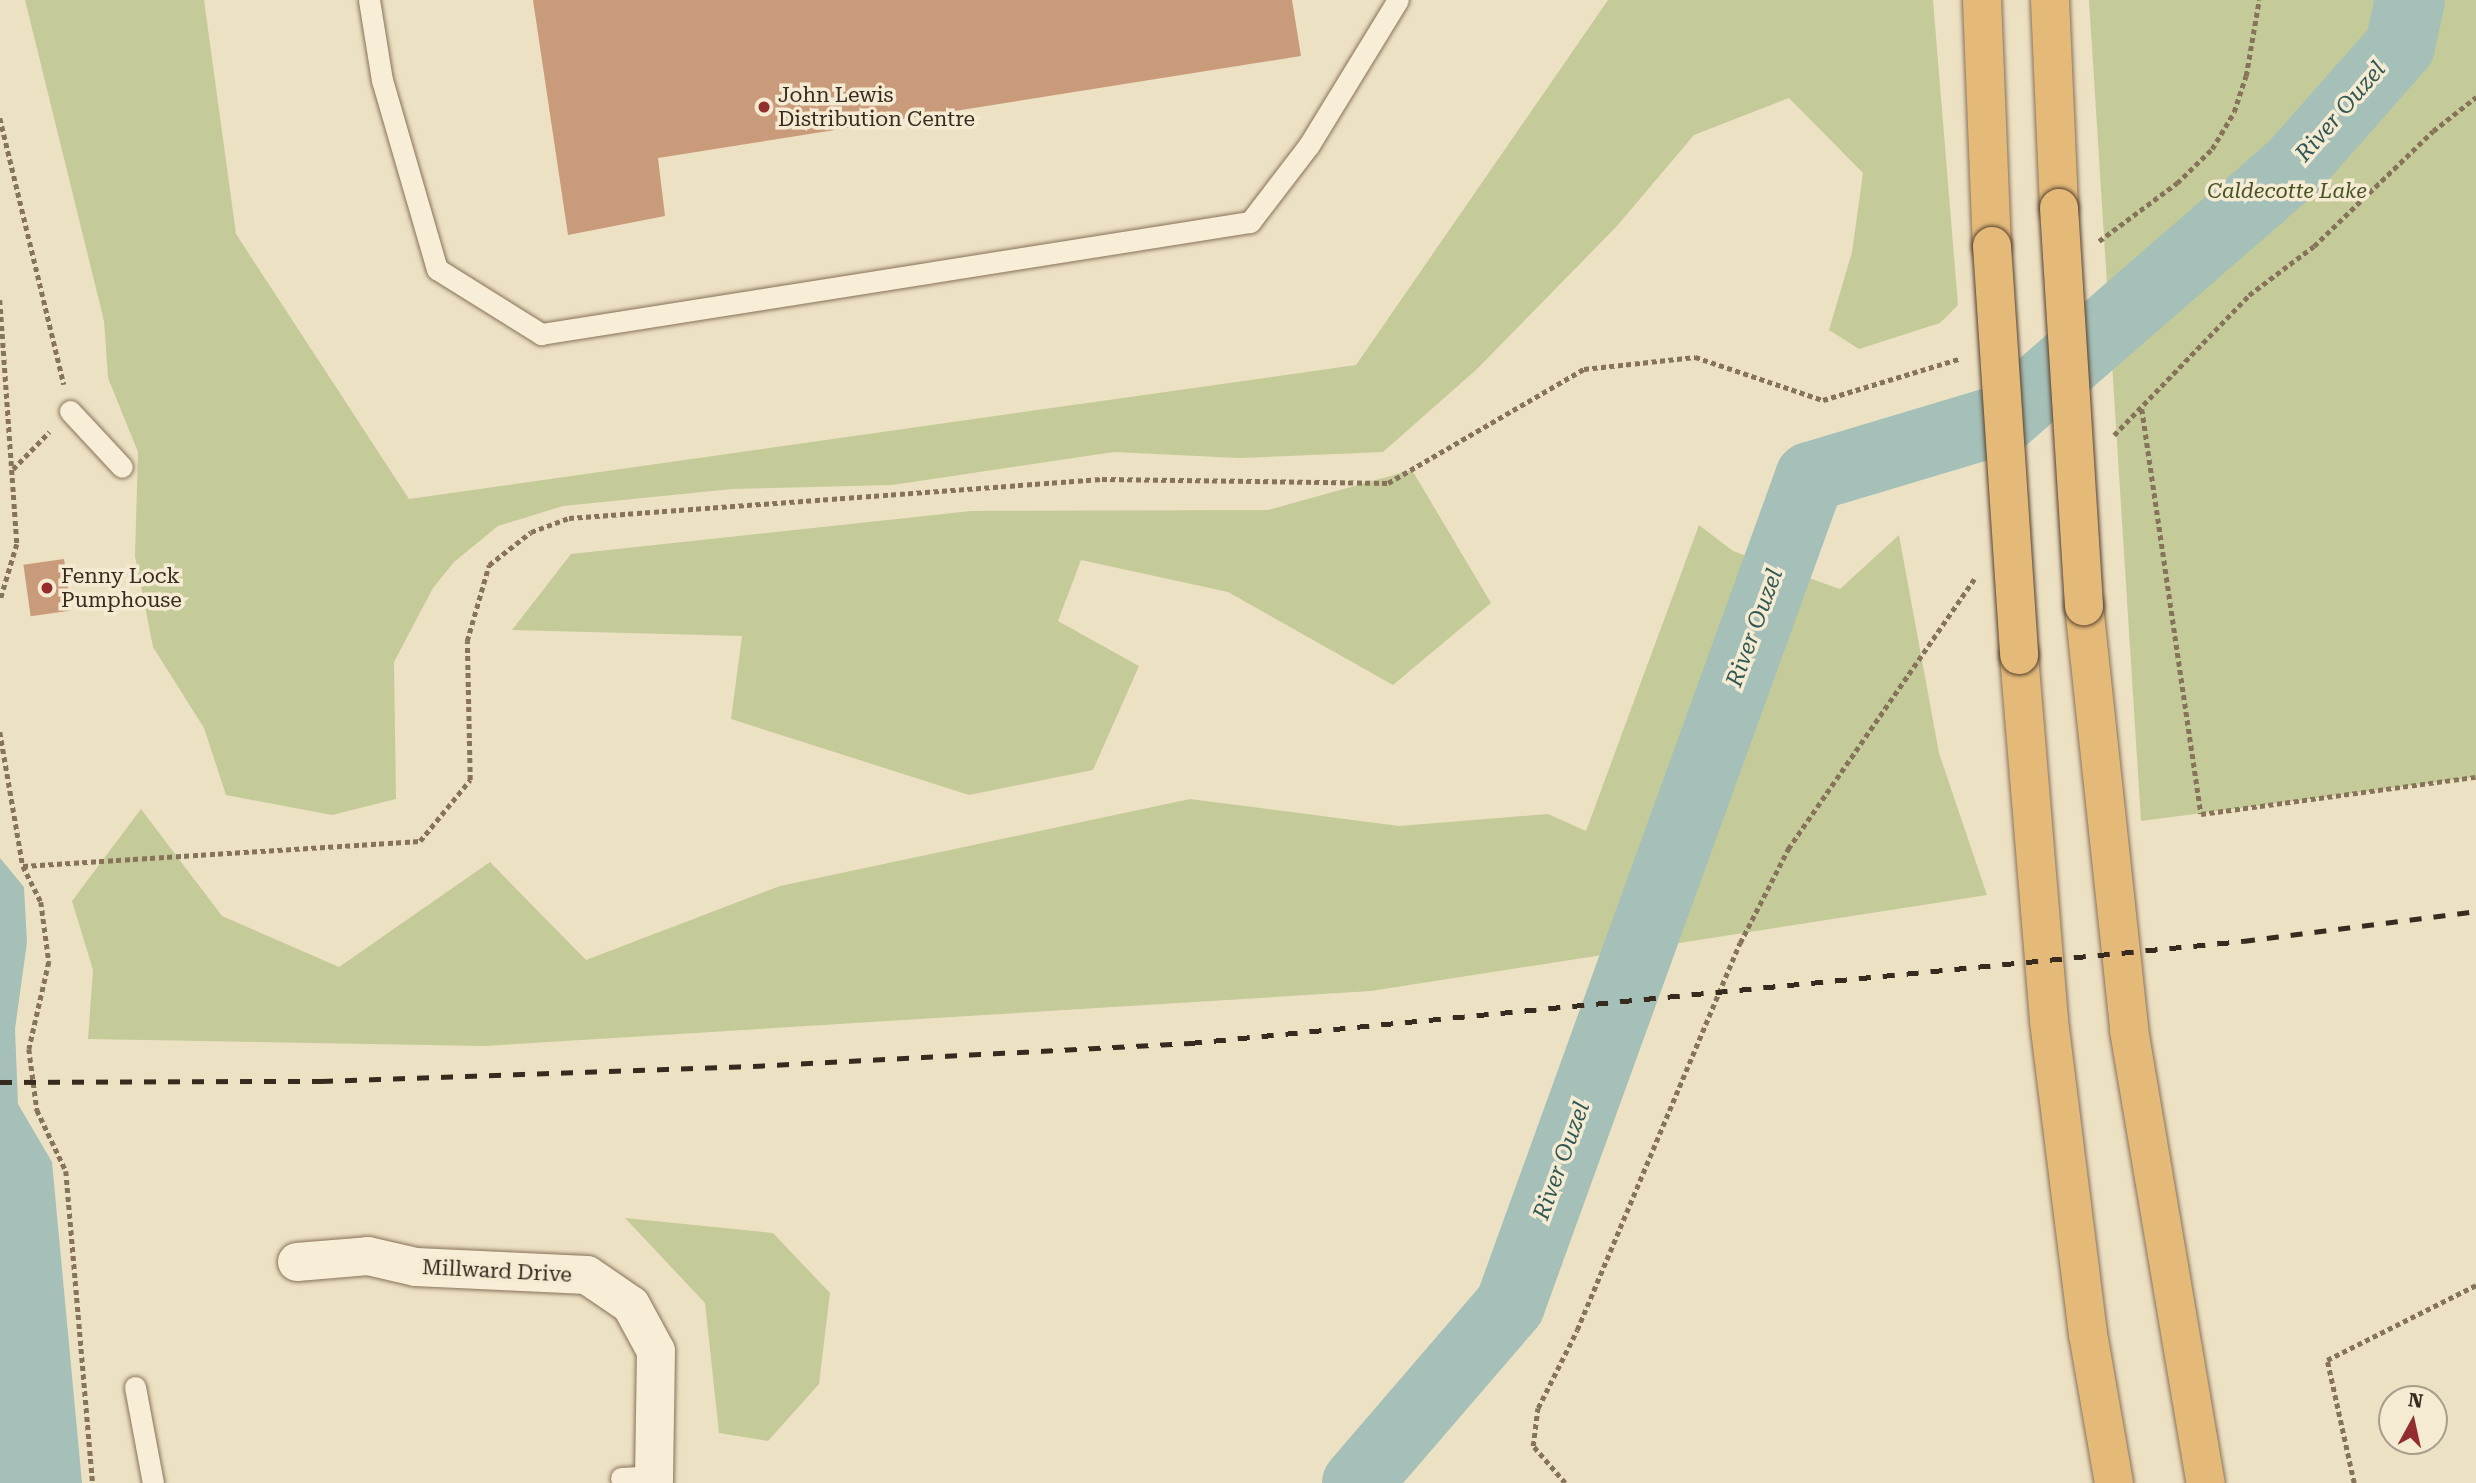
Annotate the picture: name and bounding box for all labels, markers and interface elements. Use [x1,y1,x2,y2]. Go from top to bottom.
water label: River Ouzel [2290,56,2392,168]
place label: John Lewis Distribution Centre [778,82,975,132]
marker: John Lewis Distribution Centre [756,99,772,115]
park label: Caldecotte Lake [2207,178,2367,204]
place label: Fenny Lock Pumphouse [61,563,182,613]
water label: River Ouzel [1721,565,1789,691]
marker: Fenny Lock Pumphouse [39,580,55,596]
water label: River Ouzel [1528,1098,1596,1224]
street label: Millward Drive [421,1254,573,1288]
north arrow [2378,1385,2448,1455]
text: N [2407,1388,2425,1413]

